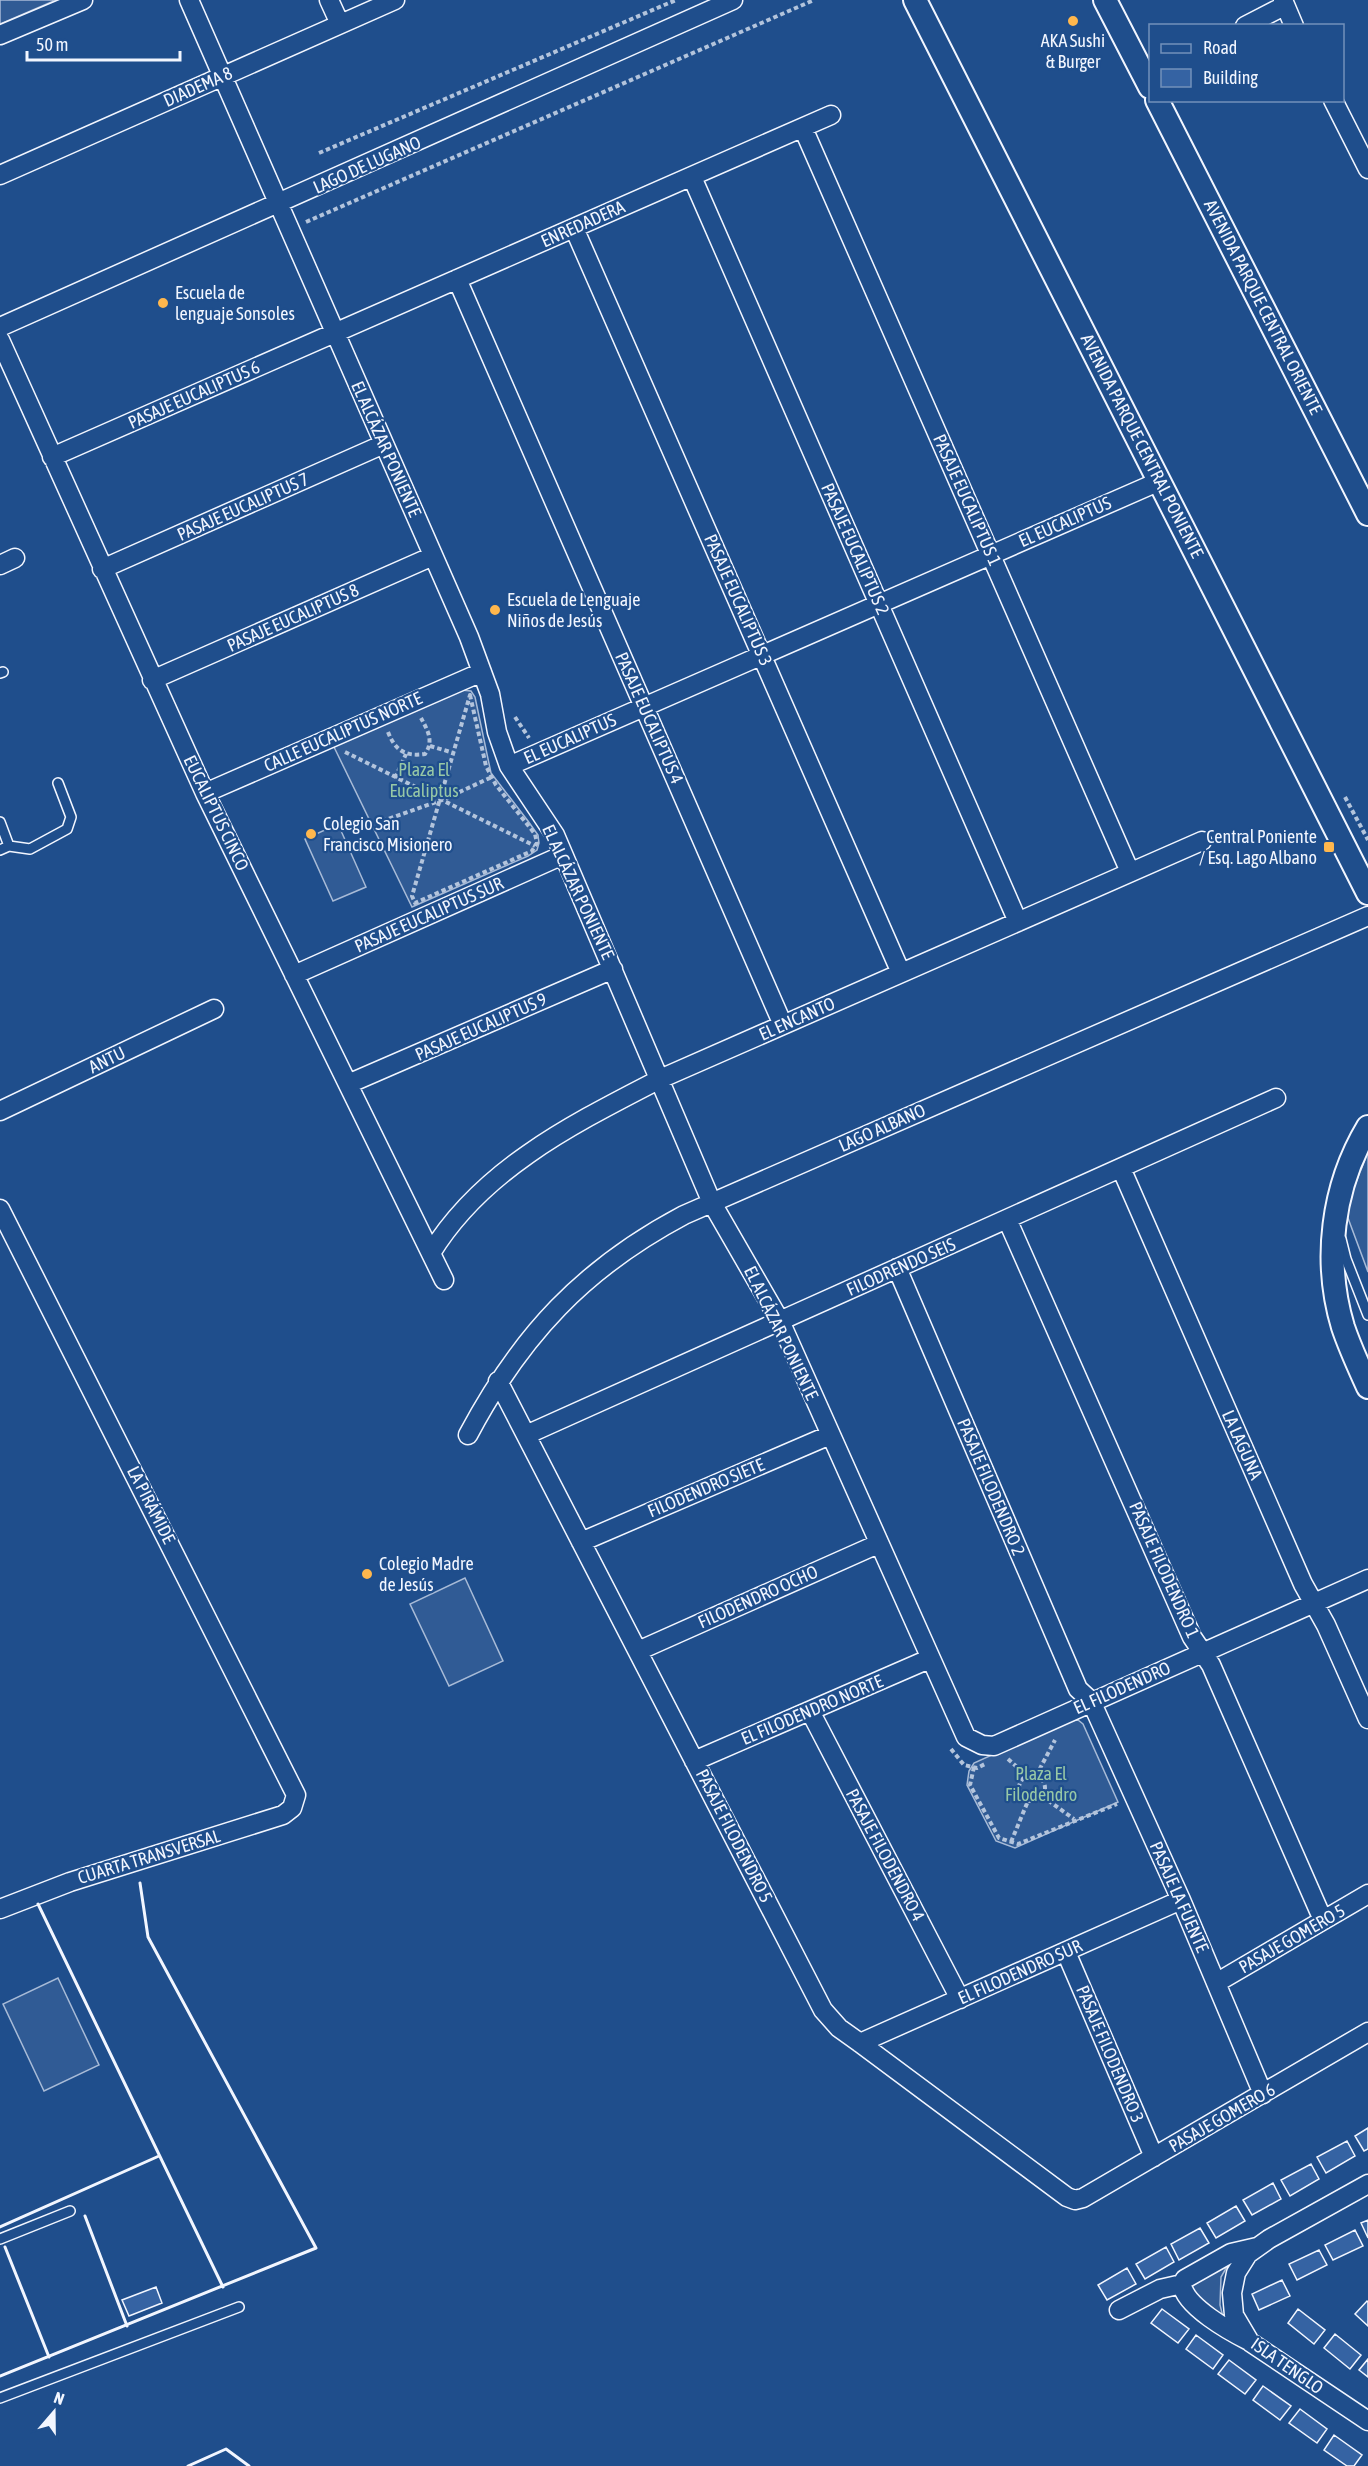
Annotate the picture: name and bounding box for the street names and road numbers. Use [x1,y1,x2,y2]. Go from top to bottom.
street label: DIADEMA 8 [160,62,235,111]
street label: LAGO DE LUGANO [310,131,424,198]
street label: ENREDADERA [538,196,628,251]
street label: AVENIDA PARQUE CENTRAL ORIENTE [1200,196,1327,418]
street label: AVENIDA PARQUE CENTRAL PONIENTE [1077,330,1208,562]
street label: PASAJE EUCALIPTUS 6 [125,356,263,433]
street label: EL ALCÁZAR PONIENTE [347,378,426,520]
street label: PASAJE EUCALIPTUS 1 [929,431,1006,569]
street label: PASAJE EUCALIPTUS 7 [174,468,312,545]
street label: PASAJE EUCALIPTUS 2 [817,480,894,618]
street label: EL EUCALIPTUS [1015,492,1115,551]
street label: PASAJE EUCALIPTUS 3 [700,531,777,669]
street label: PASAJE EUCALIPTUS 8 [224,579,362,656]
street label: PASAJE EUCALIPTUS 4 [611,649,688,787]
street label: CALLE EUCALIPTUS NORTE [260,687,425,776]
street label: EL EUCALIPTUS [520,709,620,768]
street label: EUCALIPTUS CINCO [179,752,253,874]
street label: EL ALCÁZAR PONIENTE [538,821,619,963]
street label: PASAJE EUCALIPTUS SUR [351,872,506,957]
street label: PASAJE EUCALIPTUS 9 [412,988,550,1065]
street label: EL ENCANTO [756,992,838,1045]
street label: ANTU [85,1042,128,1077]
street label: LAGO ALBANO [835,1099,928,1156]
street label: FILODRENDO SEIS [843,1233,959,1300]
street label: EL ALCÁZAR PONIENTE [740,1262,823,1403]
street label: LA LAGUNA [1218,1407,1267,1483]
street label: PASAJE FILODENDRO 2 [953,1415,1030,1559]
street label: FILODENDRO SIETE [644,1453,768,1522]
street label: LA PIRÁMIDE [123,1463,180,1547]
street label: PASAJE FILODENDRO 1 [1125,1498,1204,1641]
street label: FILODENDRO OCHO [695,1561,821,1632]
street label: EL FILODENDRO [1070,1657,1174,1718]
street label: EL FILODENDRO NORTE [738,1670,886,1749]
street label: PASAJE FILODENDRO 5 [692,1766,777,1906]
street label: PASAJE FILODENDRO 4 [842,1785,929,1925]
street label: CUARTA TRANSVERSAL [75,1825,223,1888]
street label: PASAJE LA FUENTE [1146,1838,1213,1956]
street label: PASAJE GOMERO 5 [1235,1900,1349,1977]
street label: EL FILODENDRO SUR [955,1935,1085,2008]
street label: PASAJE FILODENDRO 3 [1072,1982,1149,2126]
street label: PASAJE GOMERO 6 [1165,2079,1279,2156]
street label: ISLA TENGLO [1247,2333,1327,2398]

